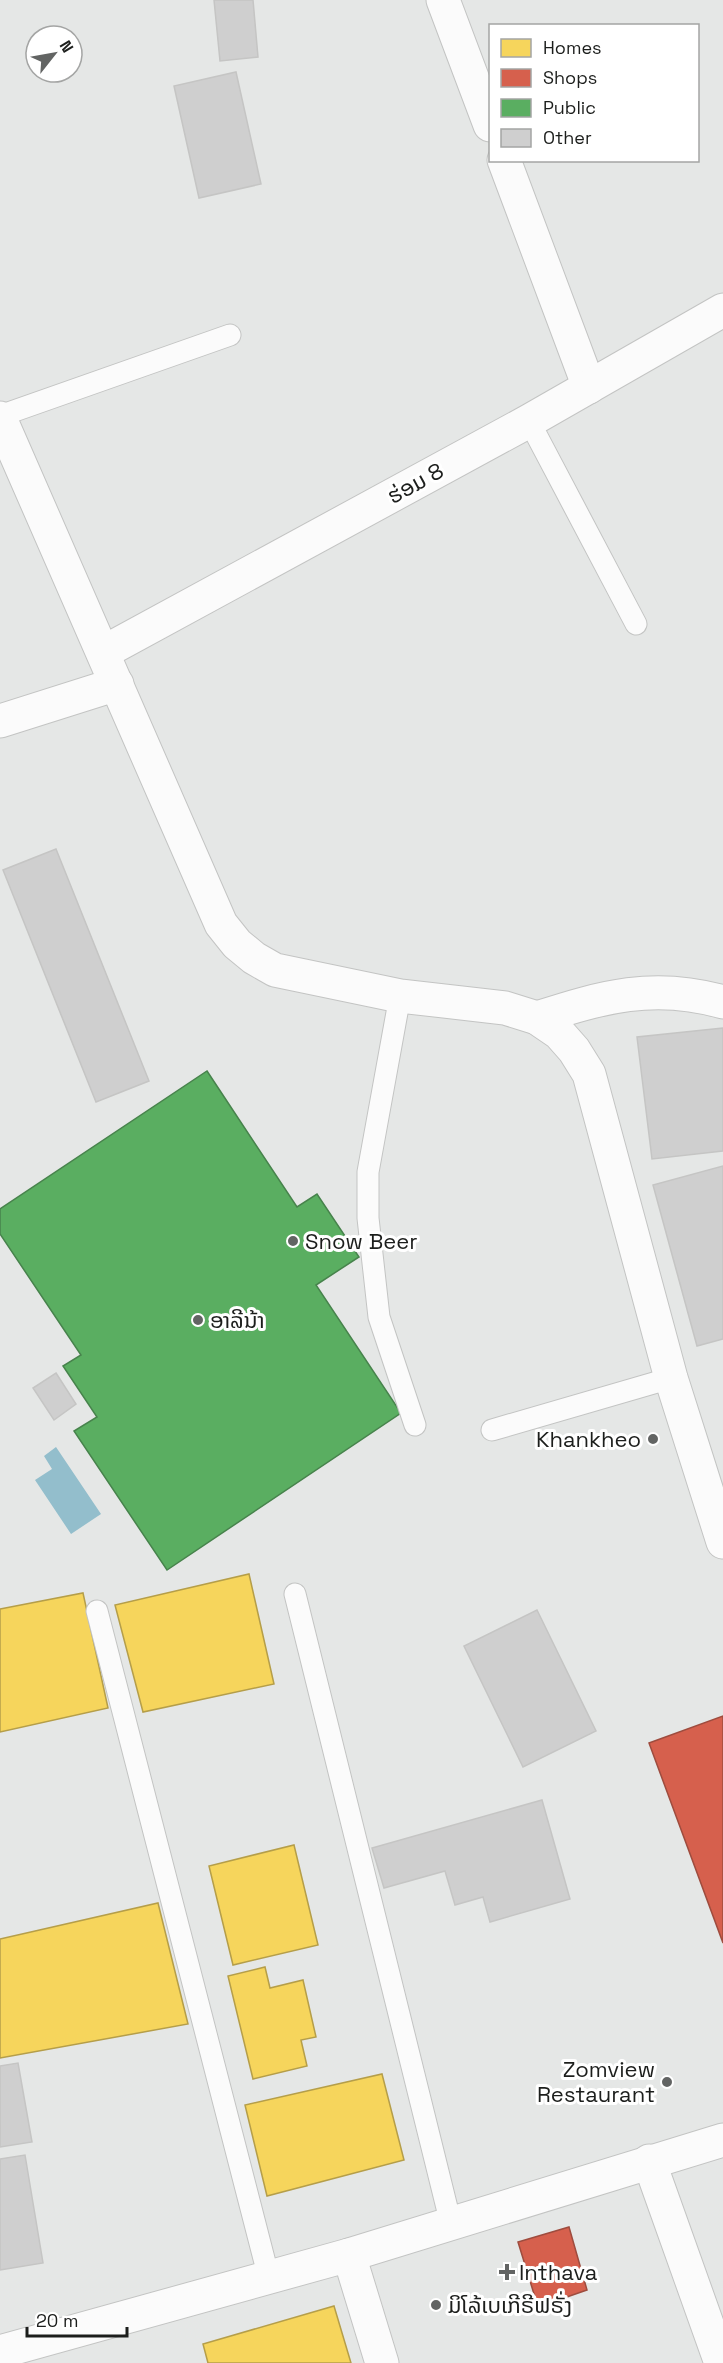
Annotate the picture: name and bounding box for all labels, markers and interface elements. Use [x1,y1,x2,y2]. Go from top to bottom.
north arrow [24,24,84,84]
legend [489,24,699,162]
text: Homes [543,36,602,59]
text: N [55,37,78,57]
text: Shops [543,66,597,89]
text: Public [543,96,596,119]
text: Other [543,126,592,149]
street label: ຮ່ອມ 8 [382,456,448,510]
place label: Snow Beer [305,1227,418,1255]
marker: Snow Beer [286,1234,300,1248]
place label: ອາລີນ້າ [210,1306,265,1334]
marker: ອາລີນ້າ [191,1313,205,1327]
place label: Khankheo [536,1425,641,1453]
marker: Khankheo [646,1432,660,1446]
place label: Zomview Restaurant [537,2055,655,2108]
marker: Zomview Restaurant [660,2075,674,2089]
place label: Inthava [519,2258,598,2286]
marker: Inthava [500,2265,514,2279]
place label: ມິໂລ້ເບເກີຣີຟຣັ່ງ [448,2291,572,2319]
marker: ມິໂລ້ເບເກີຣີຟຣັ່ງ [429,2298,443,2312]
scale bar [27,2300,128,2338]
text: 20 m [36,2309,79,2332]

